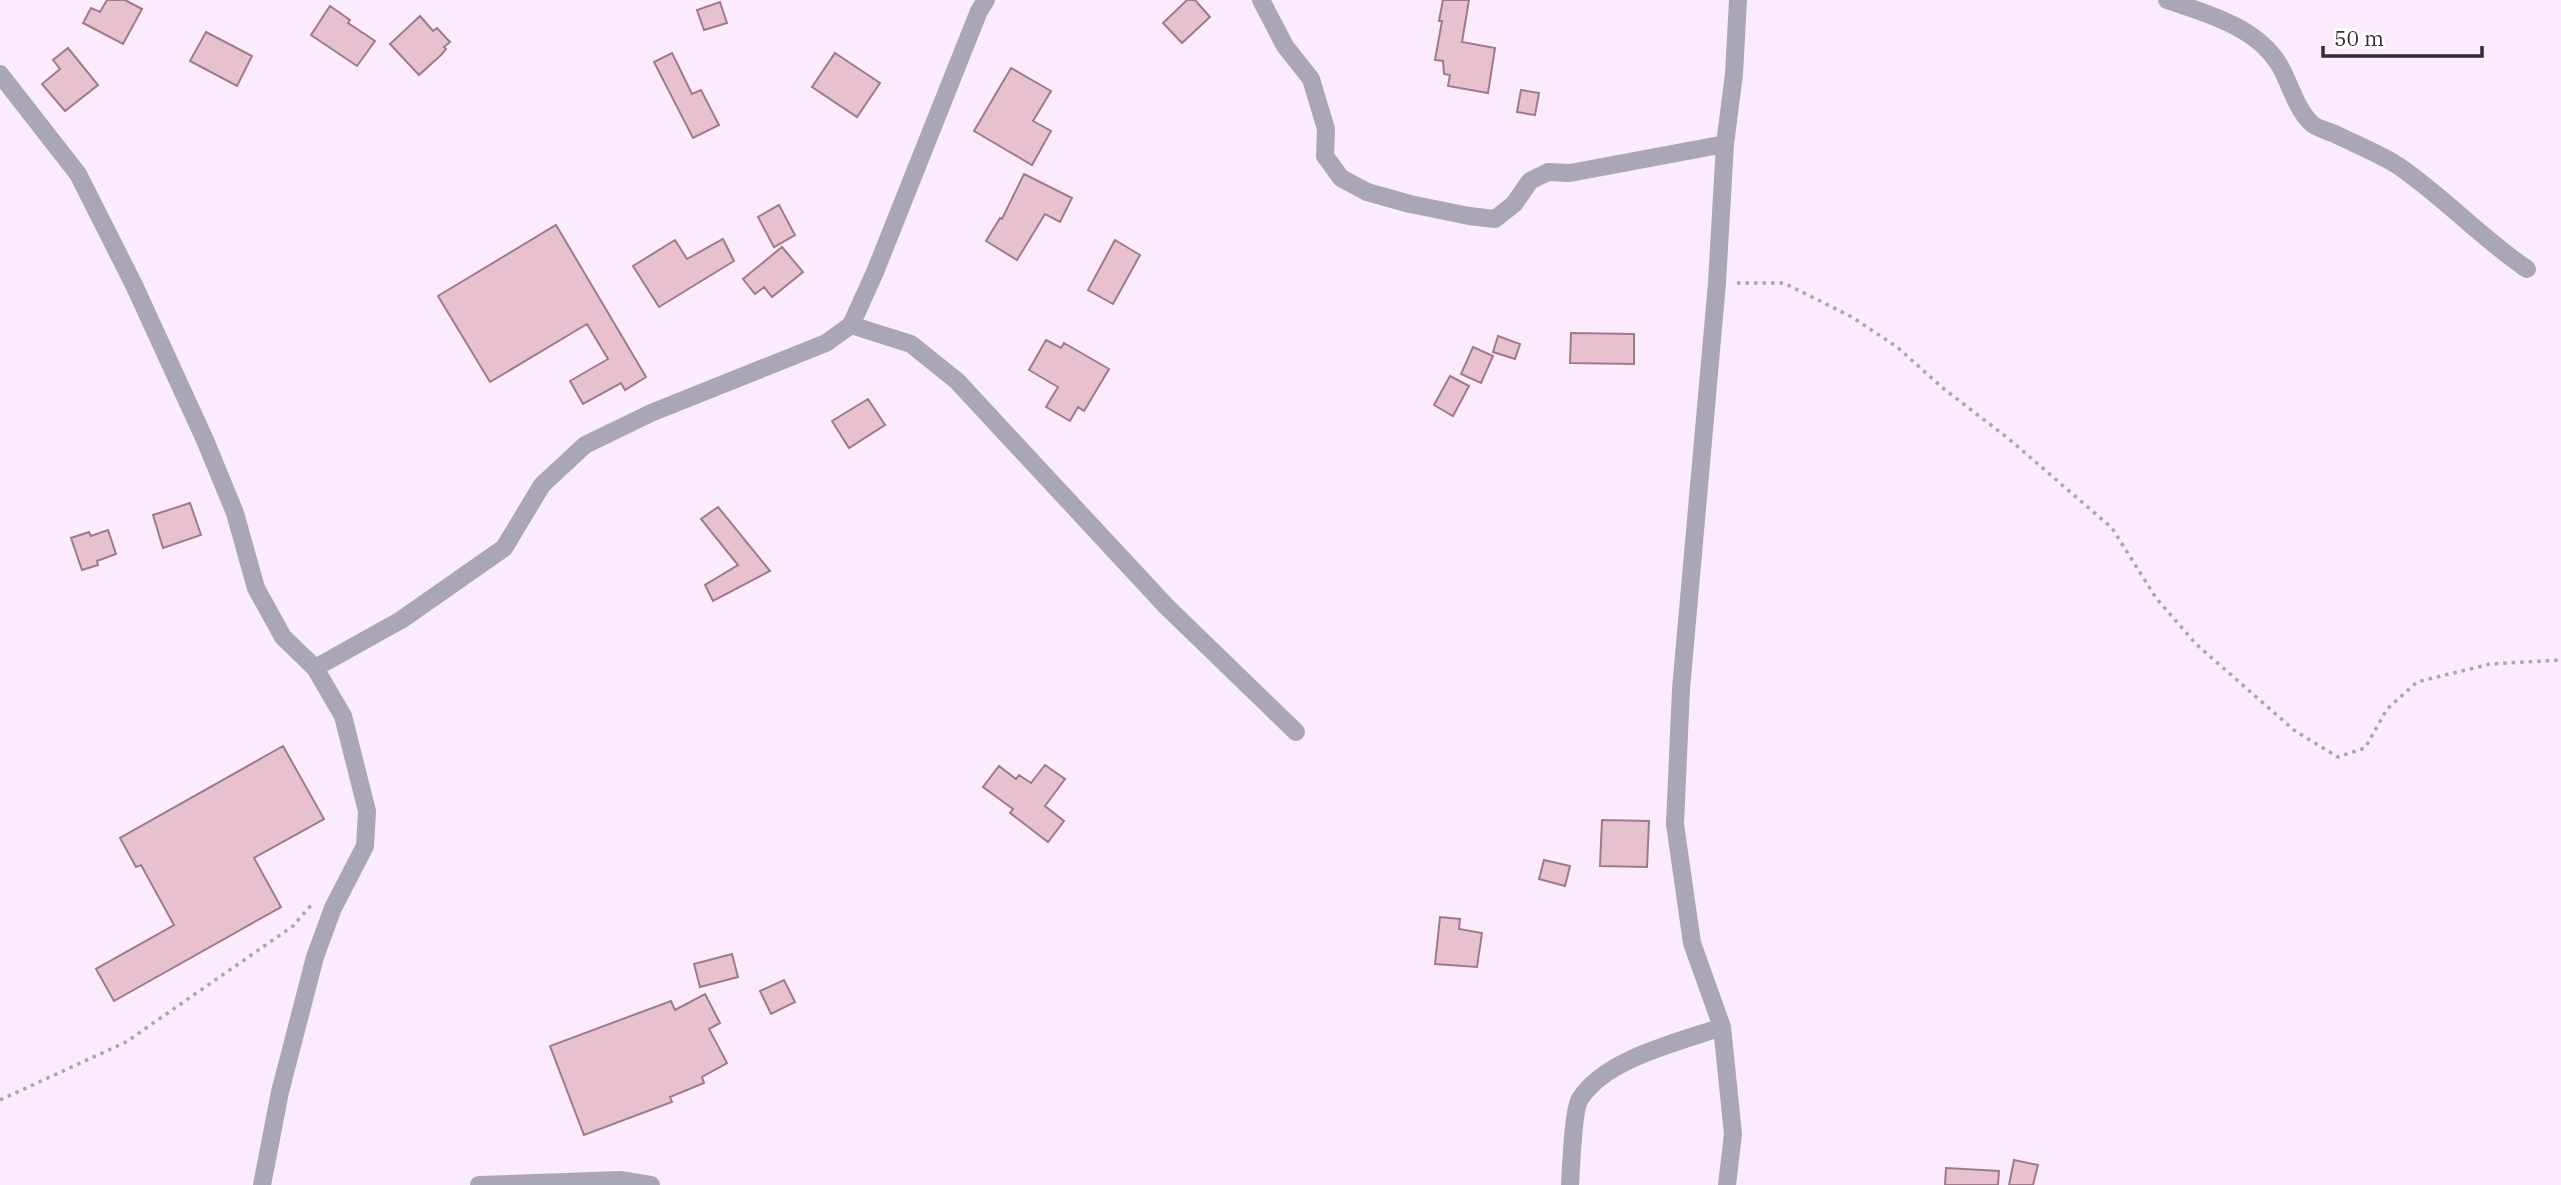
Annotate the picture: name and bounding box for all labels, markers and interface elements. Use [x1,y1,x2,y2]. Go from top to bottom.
scale bar [2323,14,2482,58]
text: 50 m [2334,24,2384,52]

